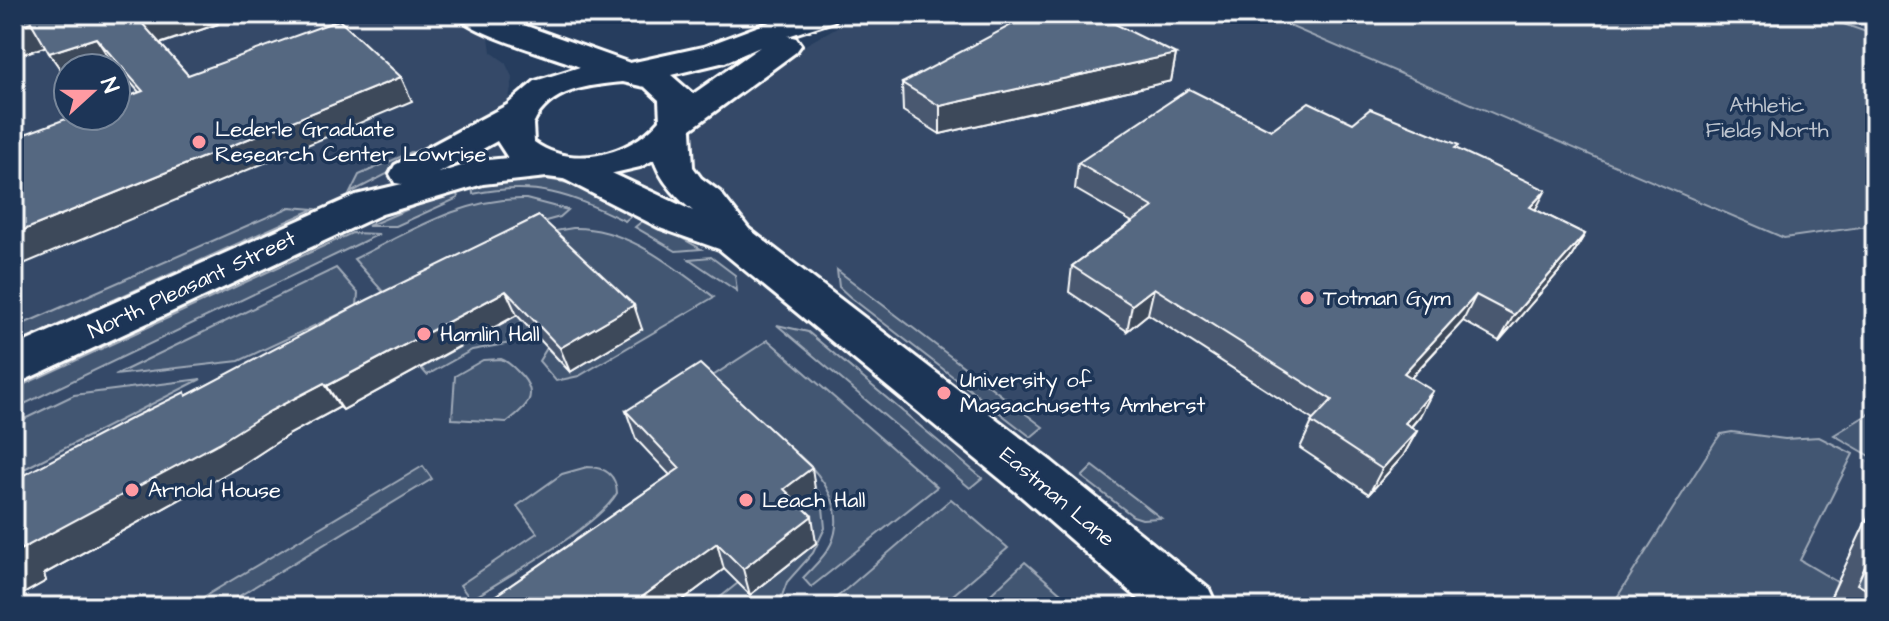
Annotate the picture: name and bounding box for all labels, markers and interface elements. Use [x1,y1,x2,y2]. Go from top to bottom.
north arrow [52,52,132,132]
text: N [92,73,126,98]
park label: Athletic Fields North [1705,90,1829,146]
place label: Lederle Graduate Research Center Lowrise [215,114,487,170]
marker: Lederle Graduate Research Center Lowrise [190,133,208,151]
street label: North Pleasant Street [83,223,301,347]
place label: Totman Gym [1323,283,1451,315]
marker: Totman Gym [1298,289,1316,307]
place label: Hamlin Hall [440,319,540,350]
marker: Hamlin Hall [415,325,433,343]
place label: University of Massachusetts Amherst [960,365,1205,421]
marker: University of Massachusetts Amherst [935,384,953,402]
street label: Eastman Lane [993,440,1121,554]
place label: Arnold House [148,475,281,506]
marker: Arnold House [123,481,141,499]
place label: Leach Hall [762,485,865,516]
marker: Leach Hall [737,491,755,509]

